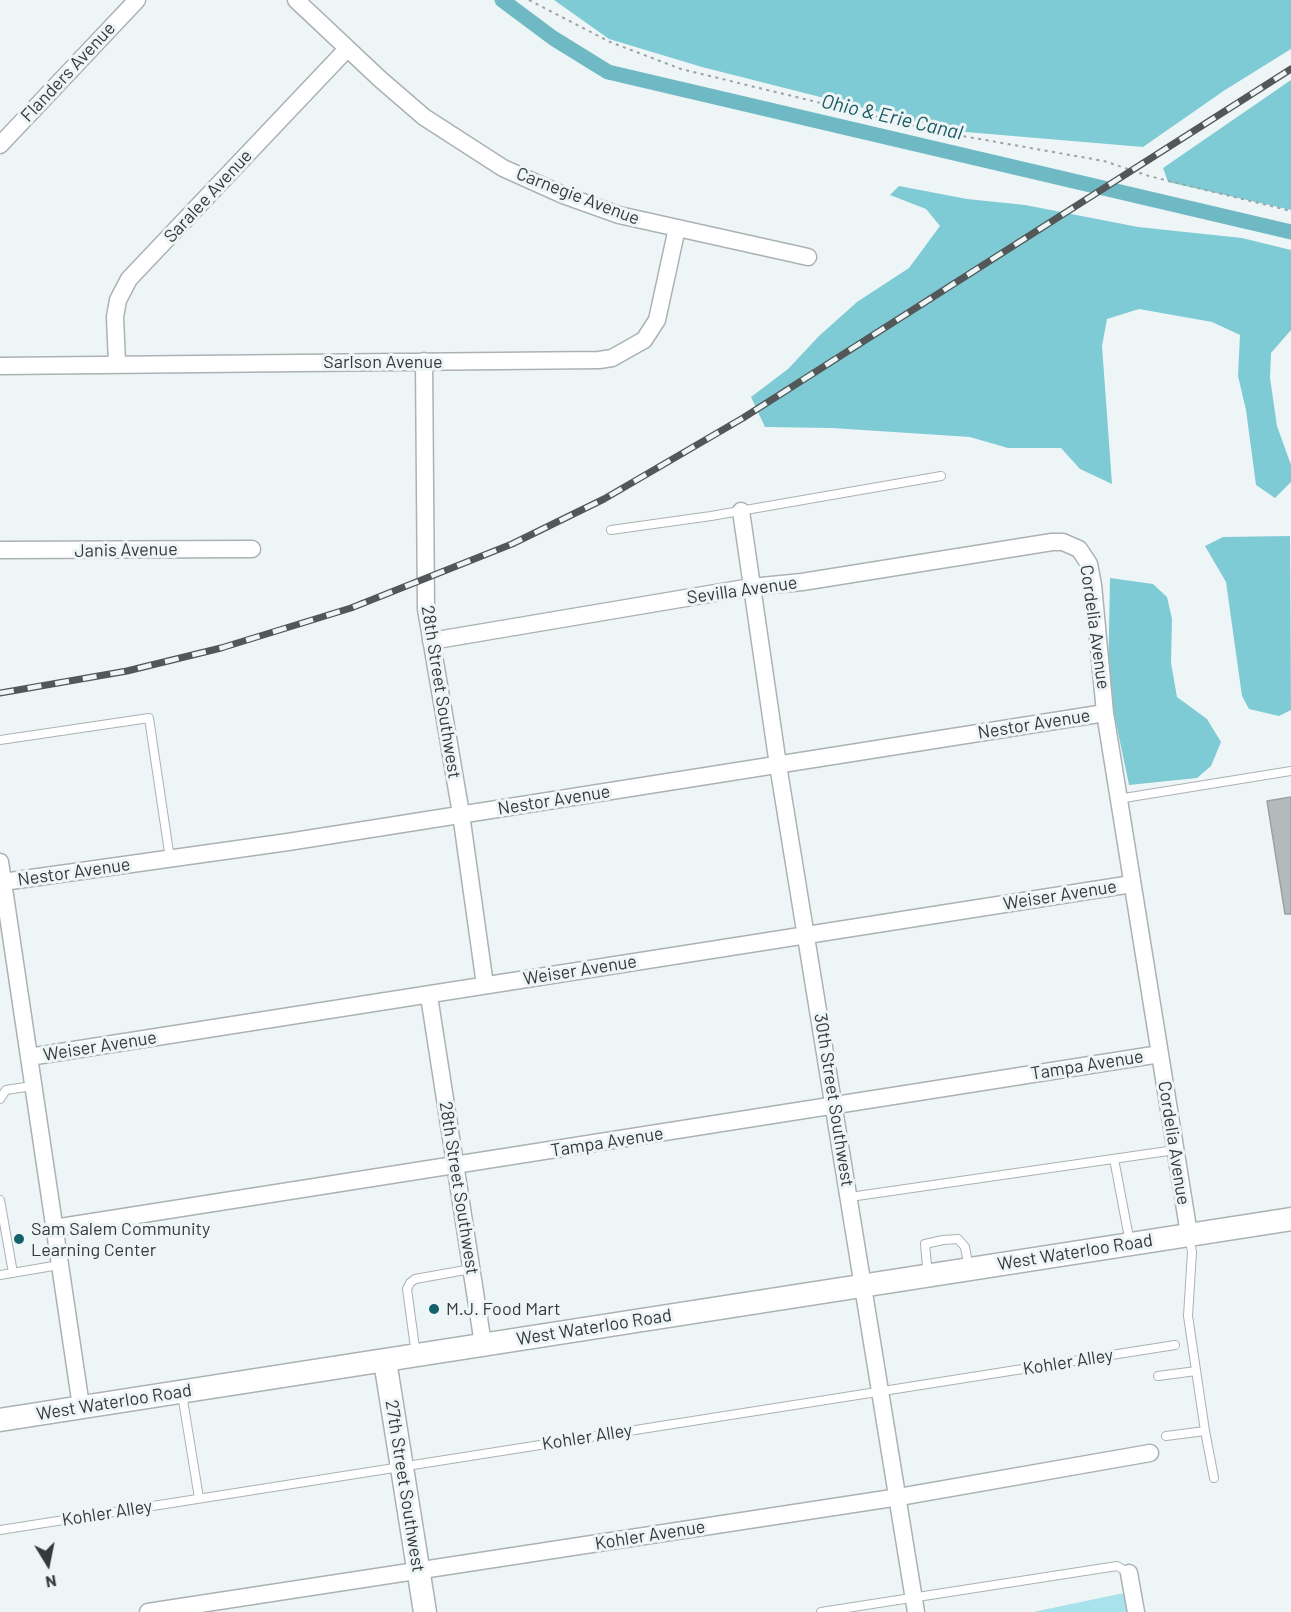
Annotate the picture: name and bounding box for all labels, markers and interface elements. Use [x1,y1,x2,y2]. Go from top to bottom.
street label: Flanders Avenue [16,18,120,126]
water label: Ohio & Erie Canal [819,89,965,145]
street label: Saralee Avenue [159,145,257,247]
street label: Carnegie Avenue [513,163,643,229]
street label: Sarlson Avenue [323,351,443,373]
street label: Janis Avenue [74,538,178,562]
street label: Cordelia Avenue [1076,563,1114,691]
street label: Sevilla Avenue [685,572,799,608]
street label: 28th Street Southwest [417,604,465,780]
street label: Nestor Avenue [976,704,1092,744]
street label: Nestor Avenue [496,780,612,820]
street label: Nestor Avenue [16,853,132,891]
street label: Weiser Avenue [1002,875,1118,915]
street label: Weiser Avenue [522,950,638,990]
street label: 30th Street Southwest [810,1012,858,1188]
street label: Weiser Avenue [42,1026,158,1066]
street label: Tampa Avenue [1029,1045,1145,1085]
street label: Cordelia Avenue [1154,1079,1194,1207]
street label: 28th Street Southwest [435,1100,483,1276]
street label: Tampa Avenue [549,1122,665,1162]
place label: Sam Salem Community Learning Center [31,1218,210,1260]
street label: West Waterloo Road [996,1229,1154,1275]
marker: Sam Salem Community Learning Center [12,1232,26,1246]
place label: M.J. Food Mart [446,1298,561,1320]
marker: M.J. Food Mart [427,1302,441,1316]
street label: West Waterloo Road [515,1304,673,1350]
street label: Kohler Alley [1021,1344,1115,1380]
street label: West Waterloo Road [35,1379,193,1425]
street label: 27th Street Southwest [381,1398,429,1574]
street label: Kohler Alley [540,1419,634,1455]
street label: Kohler Alley [60,1495,154,1531]
street label: Kohler Avenue [593,1516,707,1554]
north arrow [18,1534,78,1594]
text: N [44,1572,58,1592]

